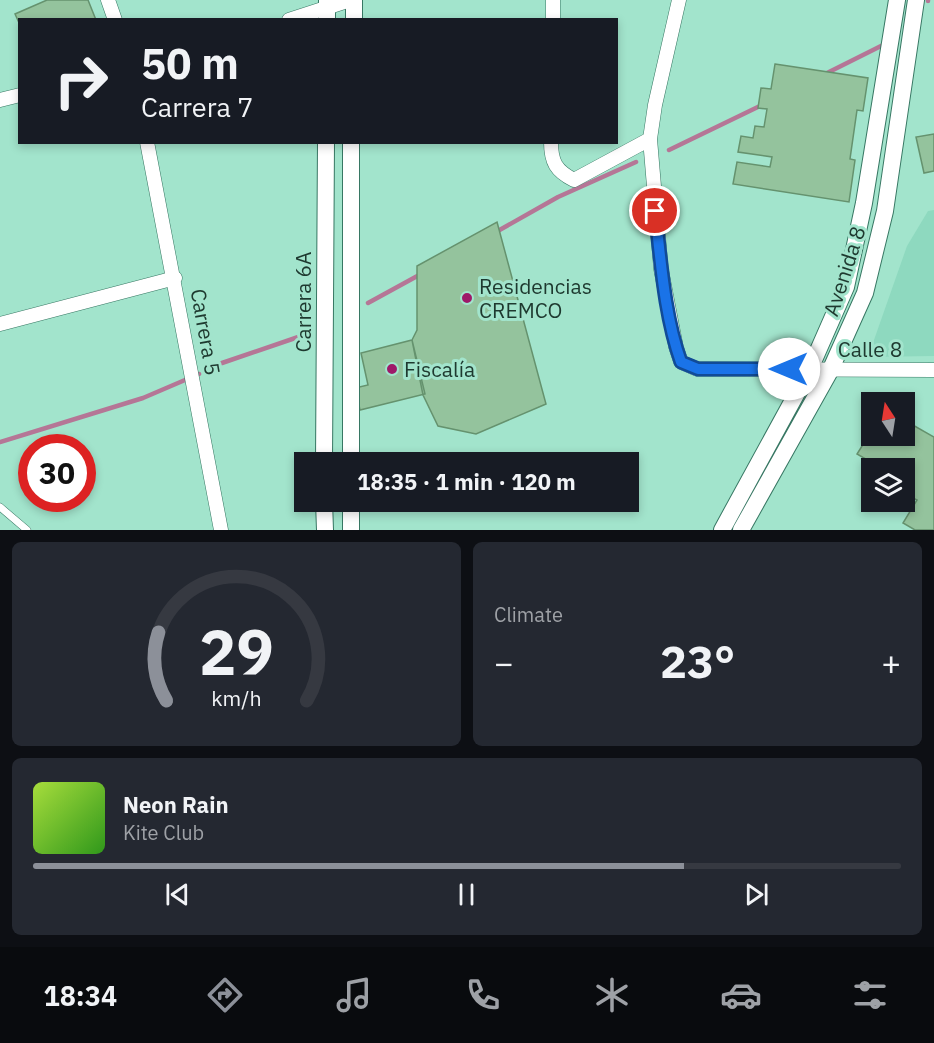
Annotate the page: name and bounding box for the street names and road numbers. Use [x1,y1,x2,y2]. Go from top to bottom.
street label: Avenida 8 [816,223,872,319]
street label: Carrera 6A [289,252,317,352]
street label: Carrera 5 [185,286,227,378]
street label: Calle 8 [838,335,902,363]

